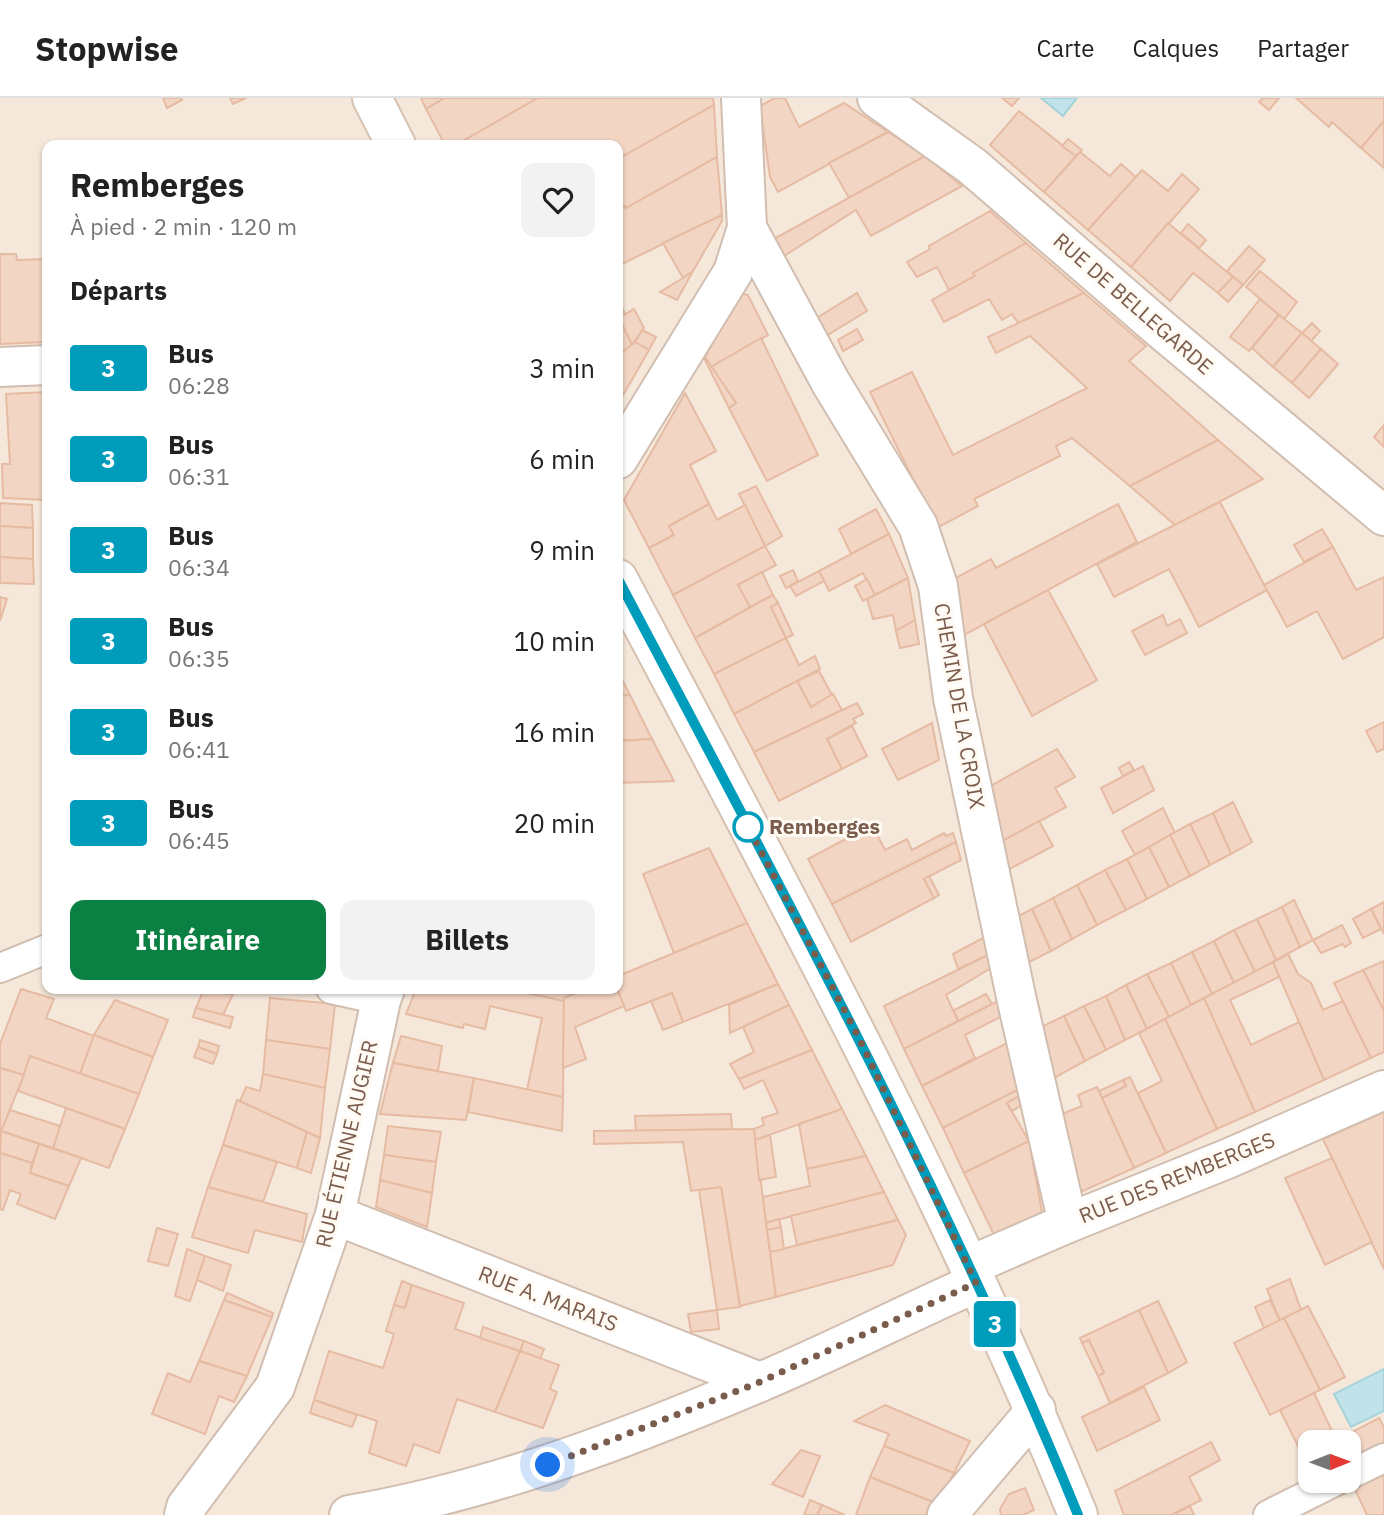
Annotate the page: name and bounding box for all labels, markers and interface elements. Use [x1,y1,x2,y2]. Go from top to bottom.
text: Stopwise [35,27,179,70]
text: Carte [1036,32,1095,64]
text: Calques [1133,32,1219,64]
text: Partager [1257,32,1349,64]
text: Remberges [70,163,244,206]
button: heart [521,163,595,237]
text: À pied · 2 min · 120 m [70,211,297,241]
street label: RUE DE BELLEGARDE [1048,226,1219,380]
text: Départs [70,273,167,307]
text: Bus [168,336,214,370]
text: 3 min [529,351,595,385]
text: 3 [101,352,116,384]
text: 06:28 [168,370,230,400]
text: Bus [168,427,214,461]
text: 6 min [529,442,595,476]
text: 3 [101,443,116,475]
text: 06:31 [168,461,230,491]
text: Bus [168,518,214,552]
text: 9 min [529,533,595,567]
text: 3 [101,534,116,566]
text: 06:34 [168,552,230,582]
street label: CHEMIN DE LA CROIX [928,601,992,811]
text: Bus [168,609,214,643]
text: 10 min [514,624,595,658]
text: 3 [101,625,116,657]
text: 06:35 [168,643,230,673]
text: Bus [168,700,214,734]
text: 16 min [514,715,595,749]
text: 3 [101,716,116,748]
text: 06:41 [168,734,230,764]
text: Bus [168,791,214,825]
text: 20 min [514,806,595,840]
text: 3 [101,807,116,839]
marker: Remberges [733,812,763,842]
place label: Remberges [769,812,880,840]
text: 06:45 [168,825,230,855]
button: Itinéraire [70,900,326,980]
button: Billets [340,900,595,980]
street label: RUE ÉTIENNE AUGIER [308,1037,384,1250]
street label: RUE DES REMBERGES [1074,1125,1279,1229]
street label: RUE A. MARAIS [475,1259,622,1337]
line badge: 3 [972,1301,1018,1347]
text: 3 [988,1308,1002,1340]
north arrow [1298,1430,1362,1493]
map controls [1298,1430,1361,1493]
your location [530,1447,565,1482]

